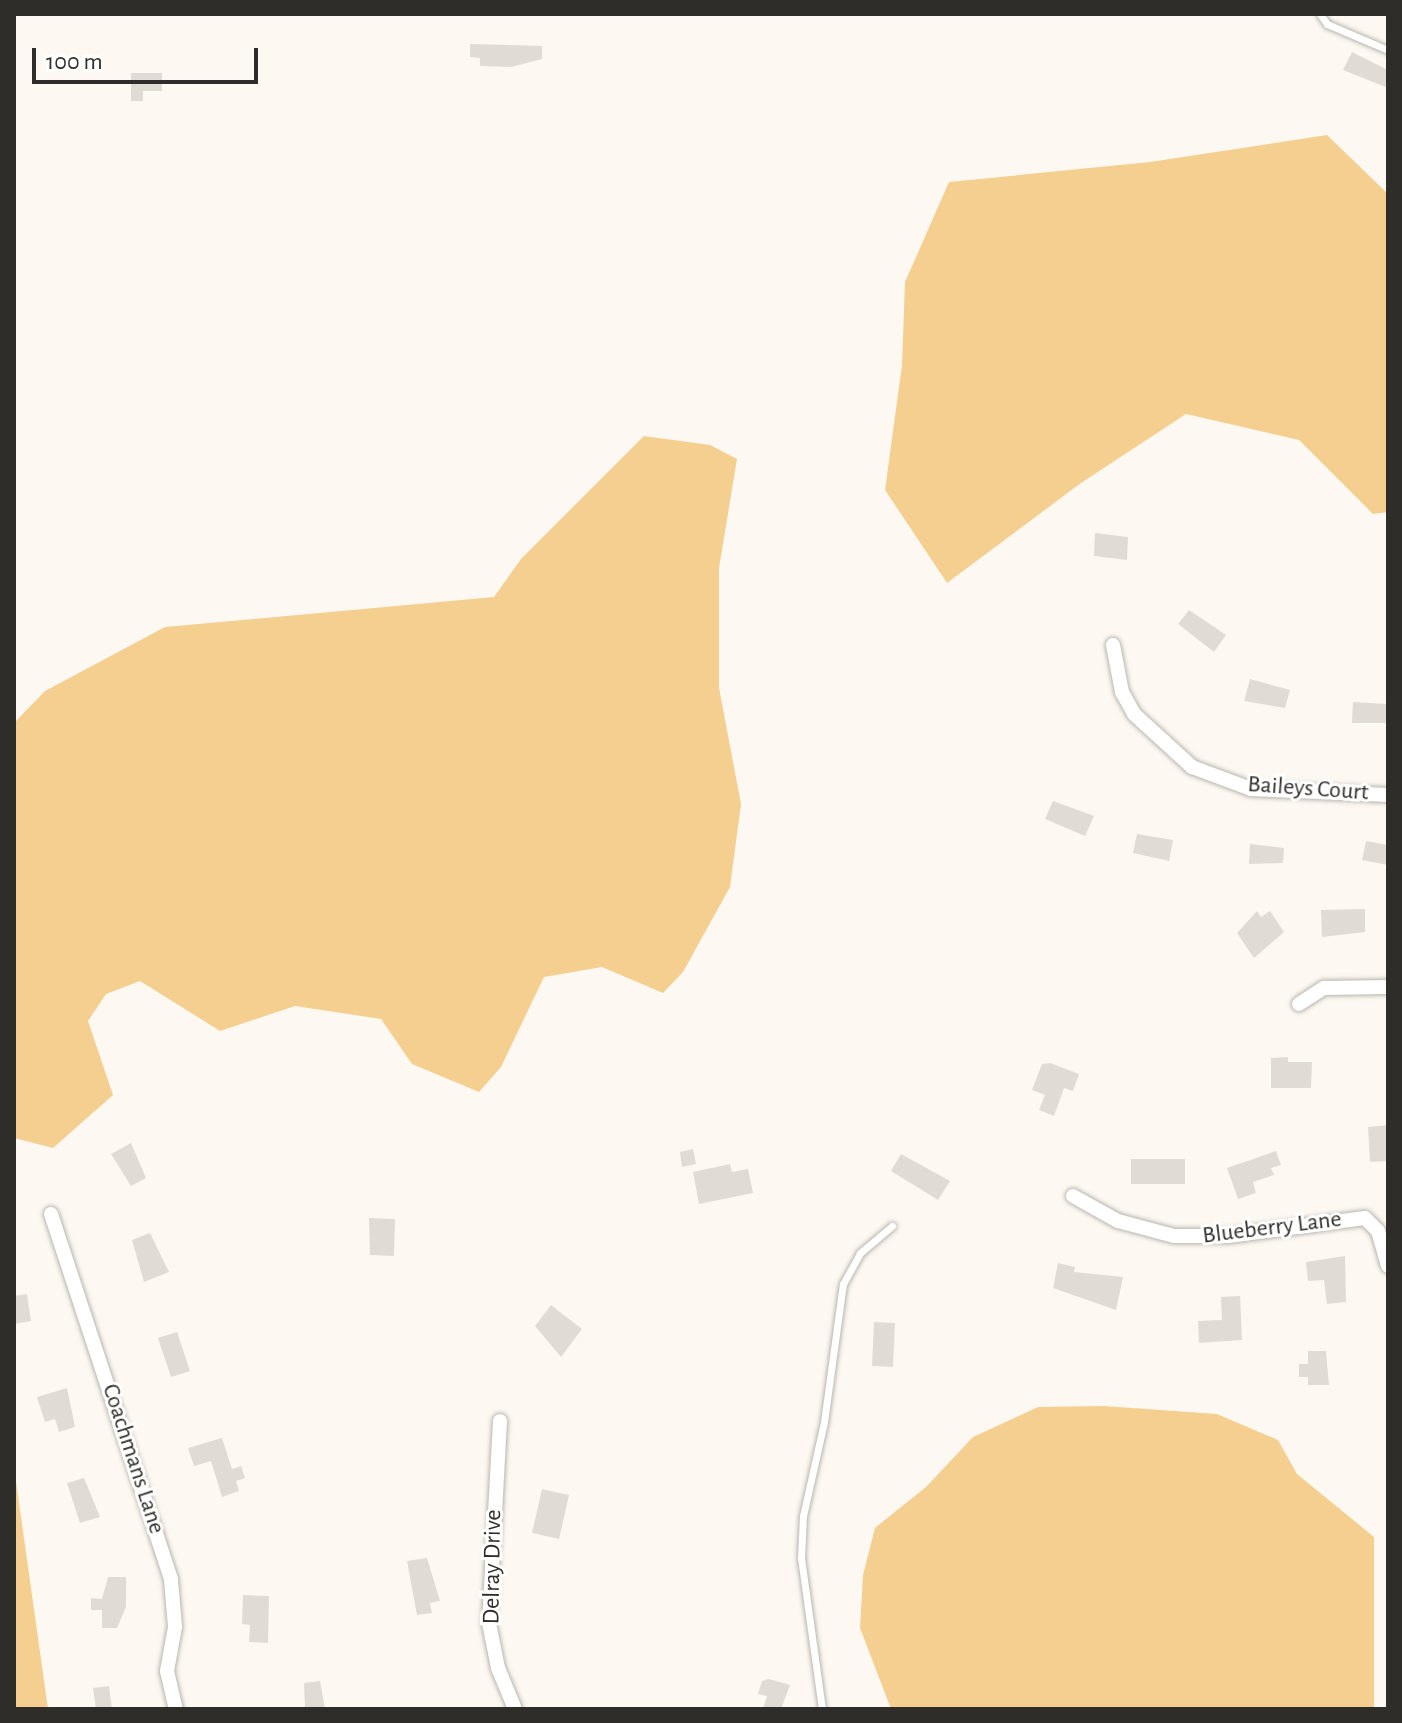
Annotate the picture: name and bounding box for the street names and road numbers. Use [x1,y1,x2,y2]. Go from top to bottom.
street label: Baileys Court [1247,770,1369,808]
street label: Blueberry Lane [1201,1205,1343,1251]
street label: Coachmans Lane [95,1380,171,1538]
street label: Delray Drive [478,1509,508,1625]

